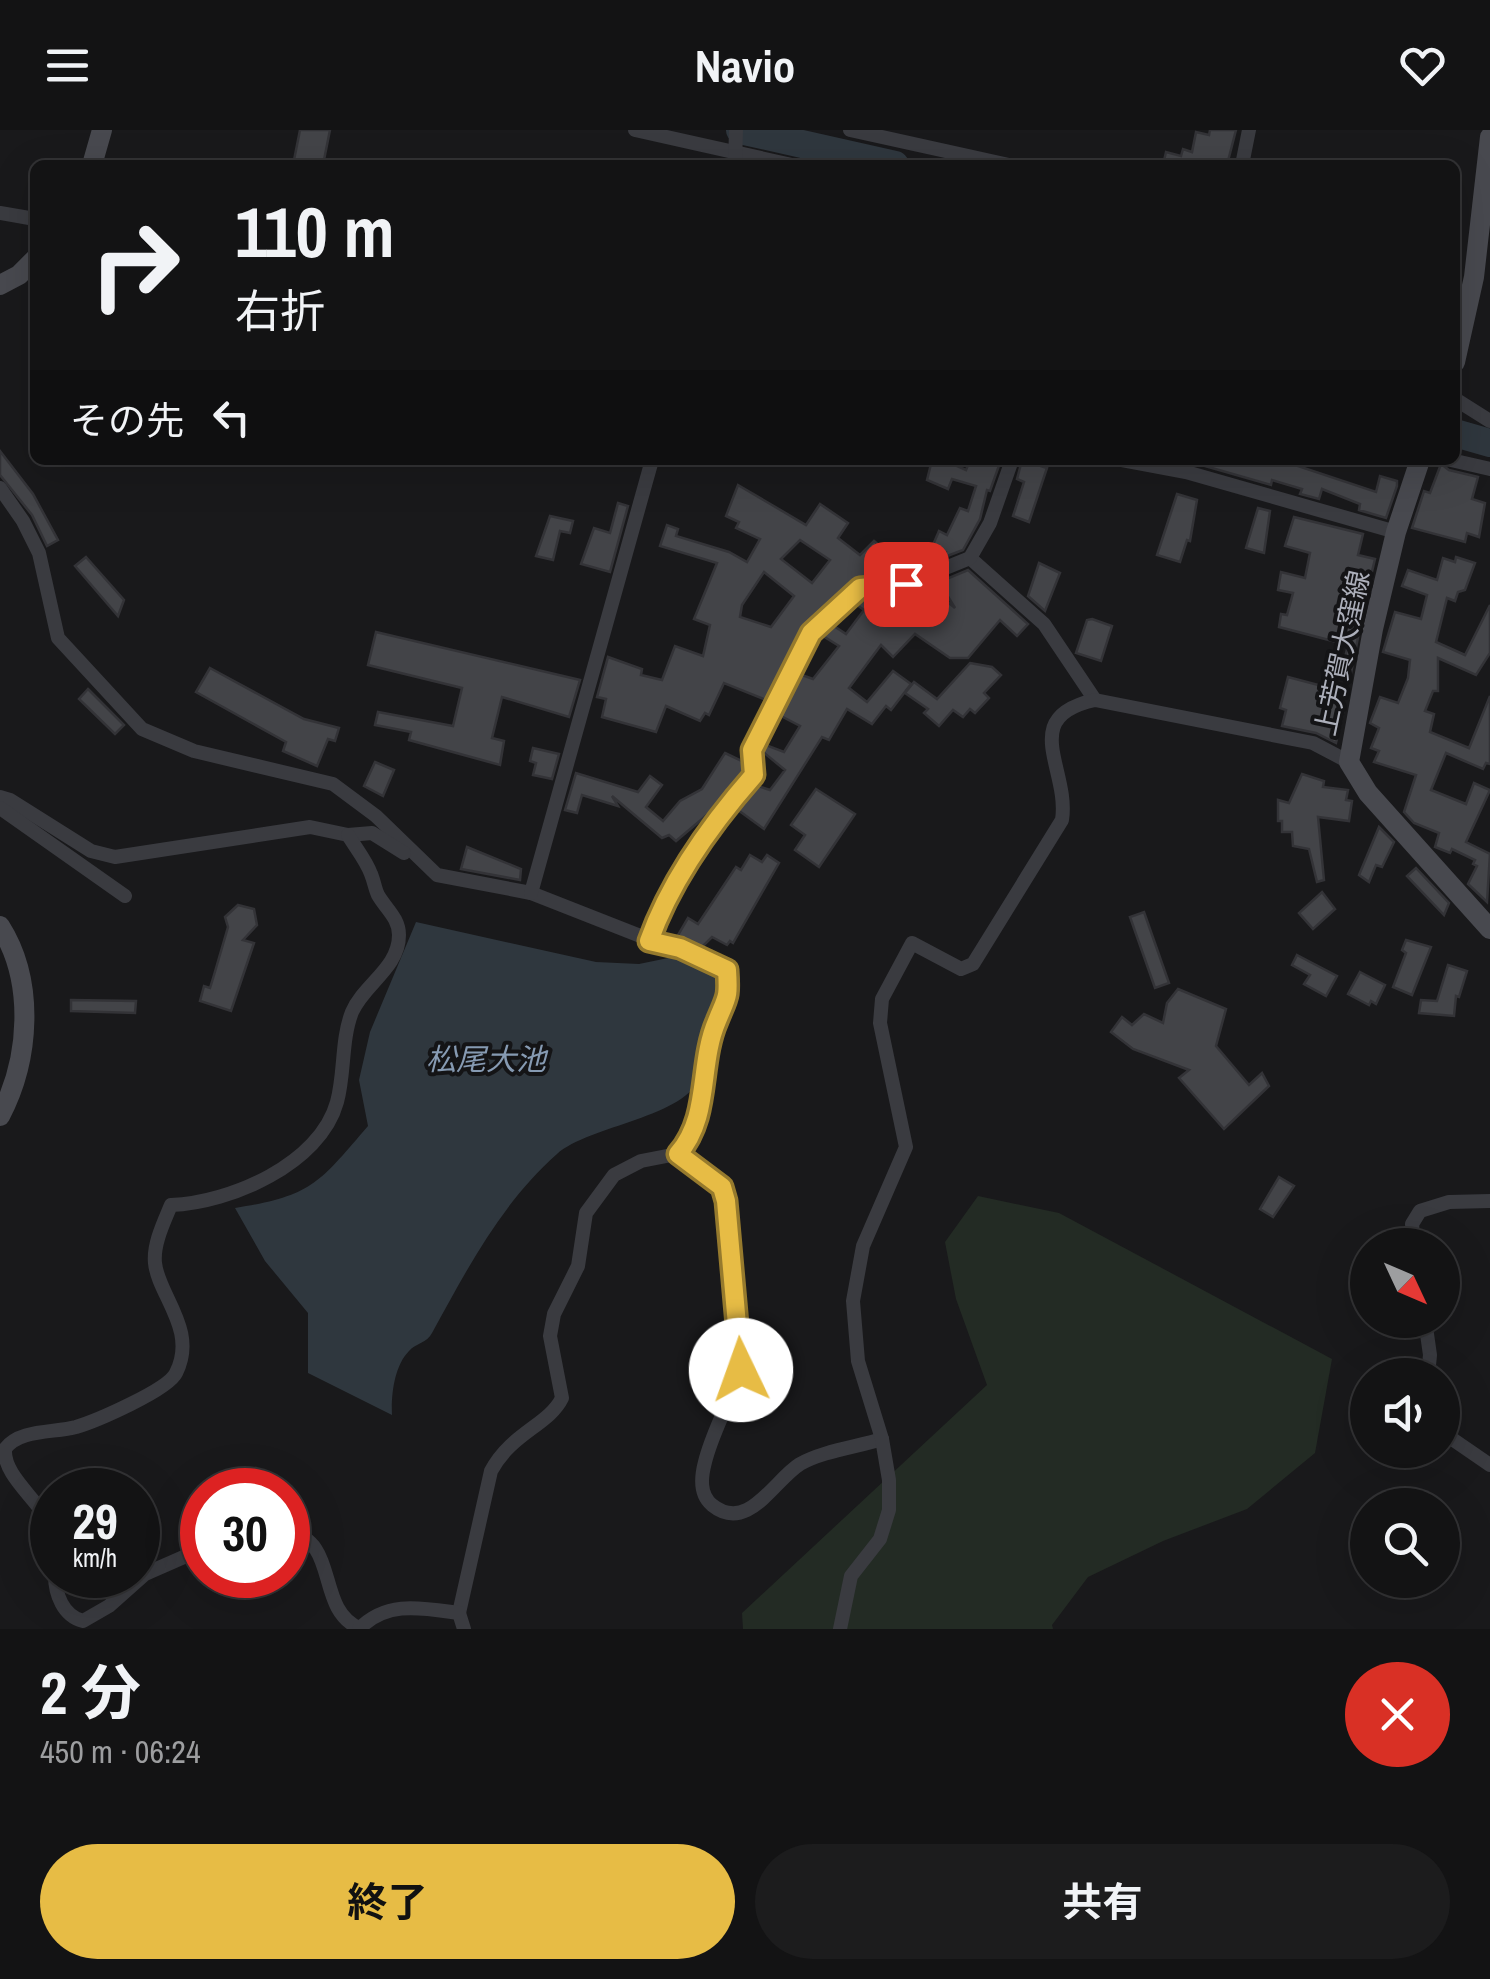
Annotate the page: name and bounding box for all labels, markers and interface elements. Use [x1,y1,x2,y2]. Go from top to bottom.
text: Navio [695,35,795,96]
icon: menu [40,38,95,93]
icon: heart [1395,38,1450,93]
text: 110 m [235,185,395,279]
icon: right [70,200,200,330]
text: 右折 [235,280,325,341]
icon: left [204,390,259,445]
text: その先 [70,395,184,446]
pin [864,542,949,627]
icon: arrive [879,557,934,612]
street label: 上芳賀大窪線 [1306,567,1378,739]
water label: 松尾大池 [426,1039,549,1079]
north arrow [1350,1228,1460,1338]
map controls [1350,1228,1460,1598]
position arrow [689,1318,793,1422]
button: sound [1350,1358,1460,1468]
speed limit sign: 30 [180,1468,310,1598]
text: 29 [72,1487,118,1555]
button: search [1350,1488,1460,1598]
text: km/h [73,1541,117,1575]
text: 2 分 [40,1652,141,1733]
button: close [1345,1662,1450,1767]
text: 450 m · 06:24 [40,1730,200,1773]
button: 終了 [40,1844,735,1959]
button: 共有 [755,1844,1450,1959]

